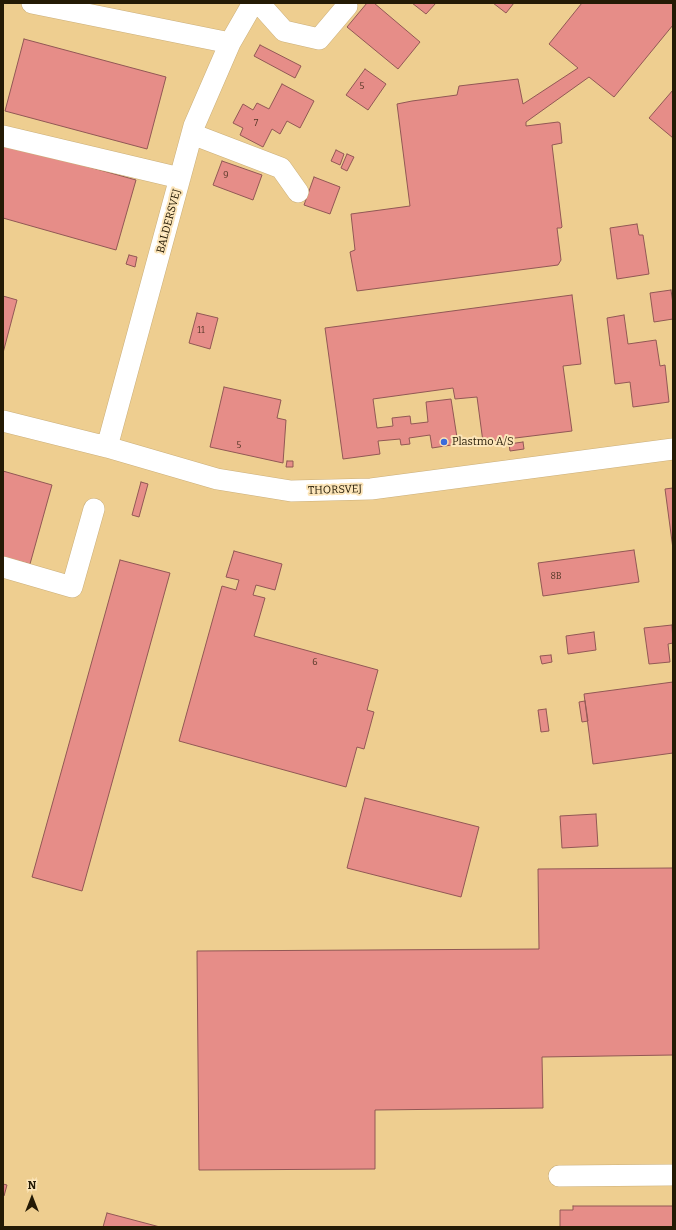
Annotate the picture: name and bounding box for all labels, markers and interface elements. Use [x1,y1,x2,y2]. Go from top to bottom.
house number: 5 [360,81,364,91]
house number: 7 [254,118,258,128]
house number: 9 [223,170,229,180]
street label: BALDERSVEJ [154,187,184,255]
house number: 11 [197,325,205,335]
place label: Plastmo A/S [452,435,514,449]
marker: Plastmo A/S [439,437,449,447]
house number: 5 [237,440,241,450]
street label: THORSVEJ [308,482,362,498]
house number: 8B [551,571,561,581]
house number: 6 [312,657,318,667]
north arrow [12,1178,52,1218]
text: N [28,1179,36,1192]

